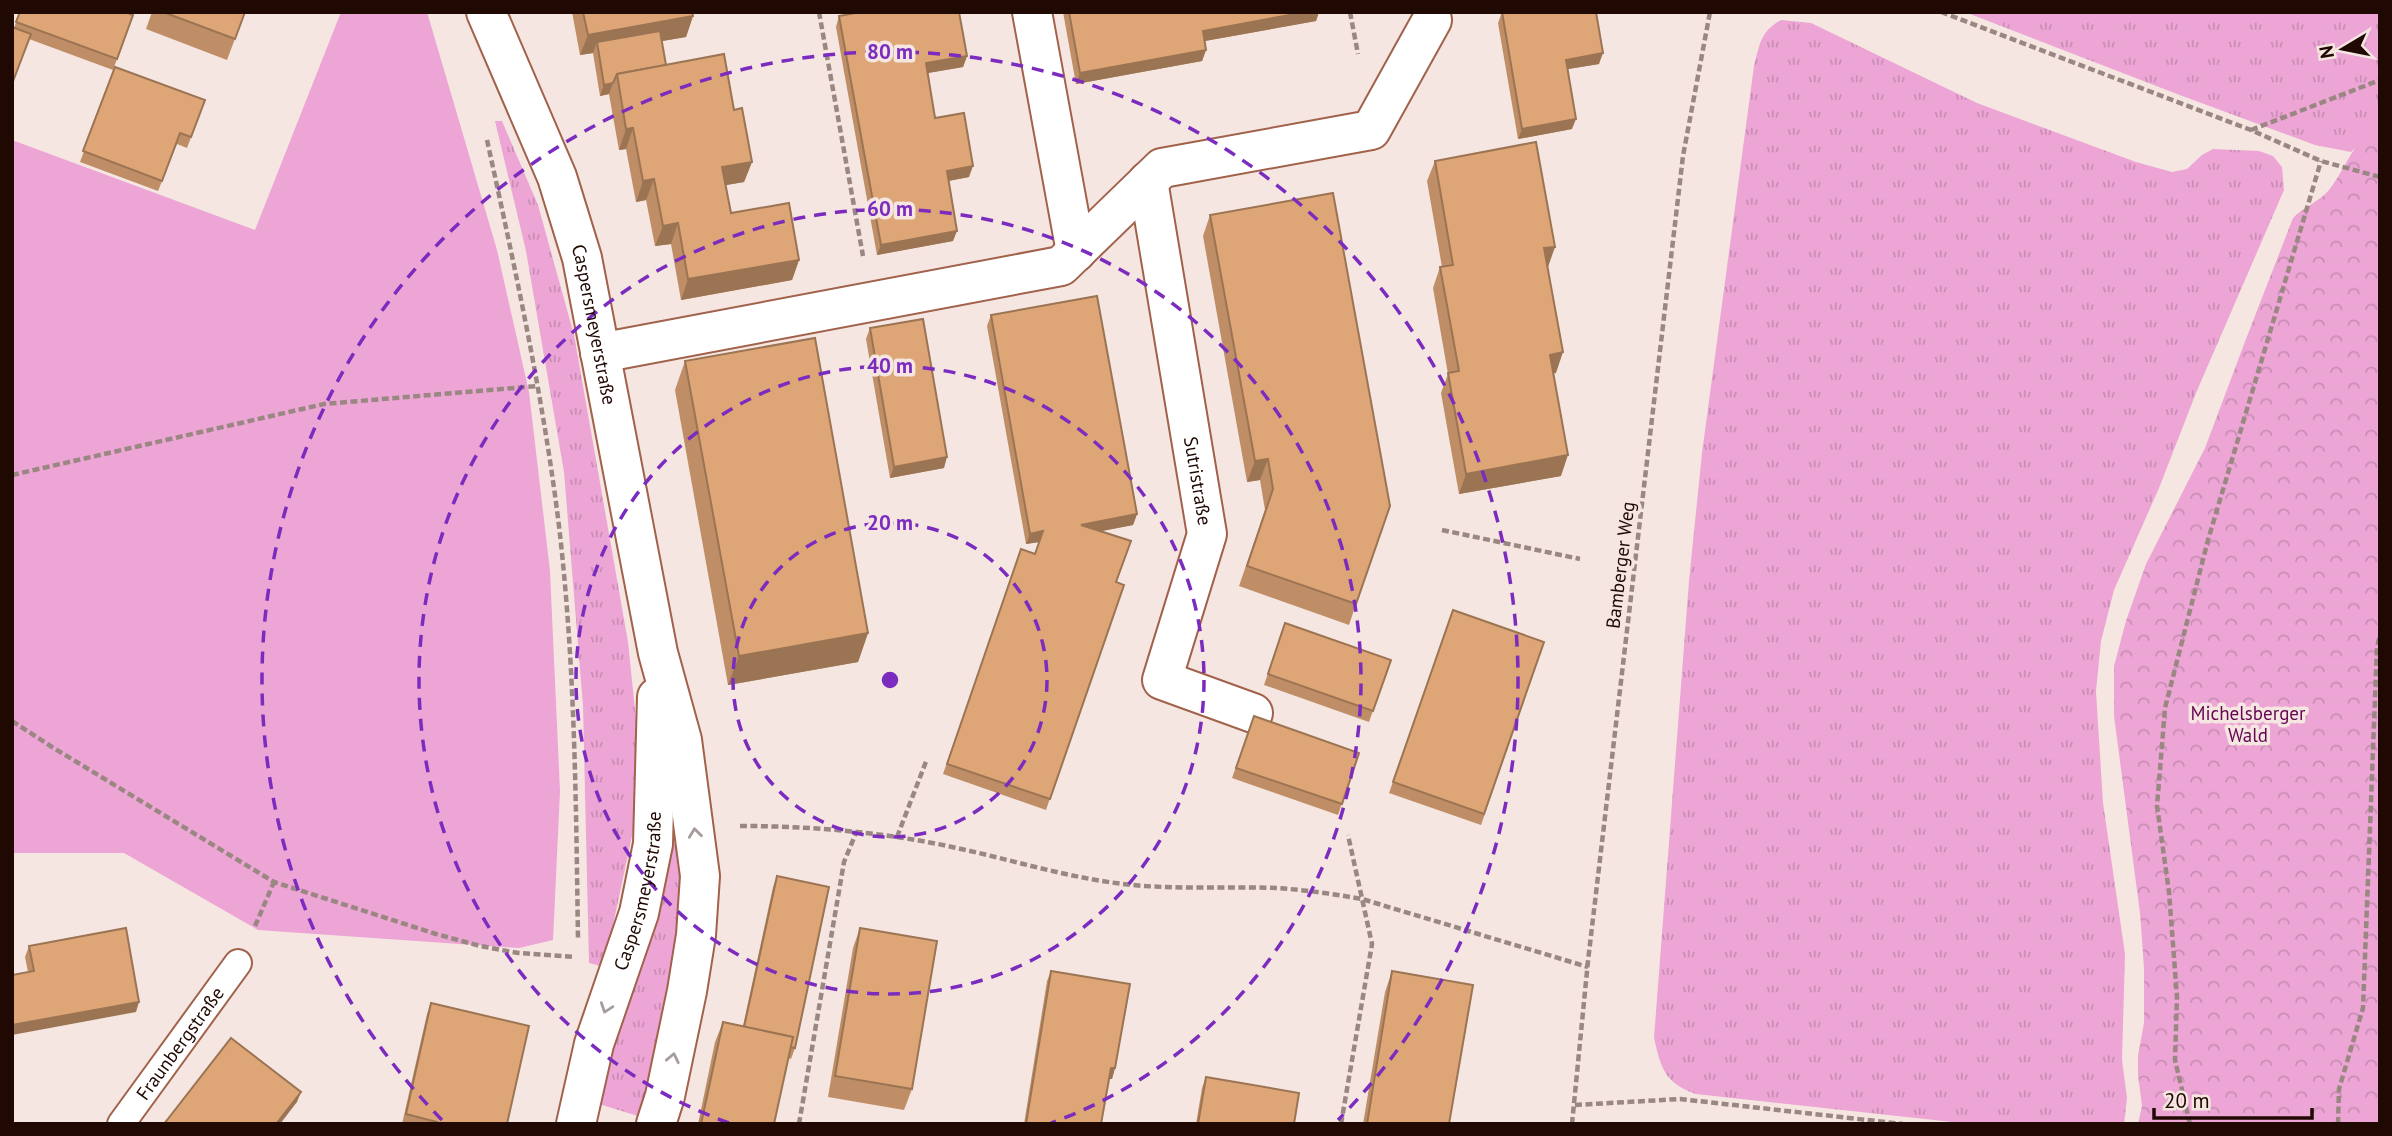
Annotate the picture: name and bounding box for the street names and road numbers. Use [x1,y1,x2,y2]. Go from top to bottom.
street label: Caspersmeyerstraße [566,241,622,407]
street label: Sutristraße [1179,435,1217,527]
street label: Bamberger Weg [1600,500,1640,630]
street label: Caspersmeyerstraße [608,811,666,974]
street label: Fraunbergstraße [131,982,229,1104]

